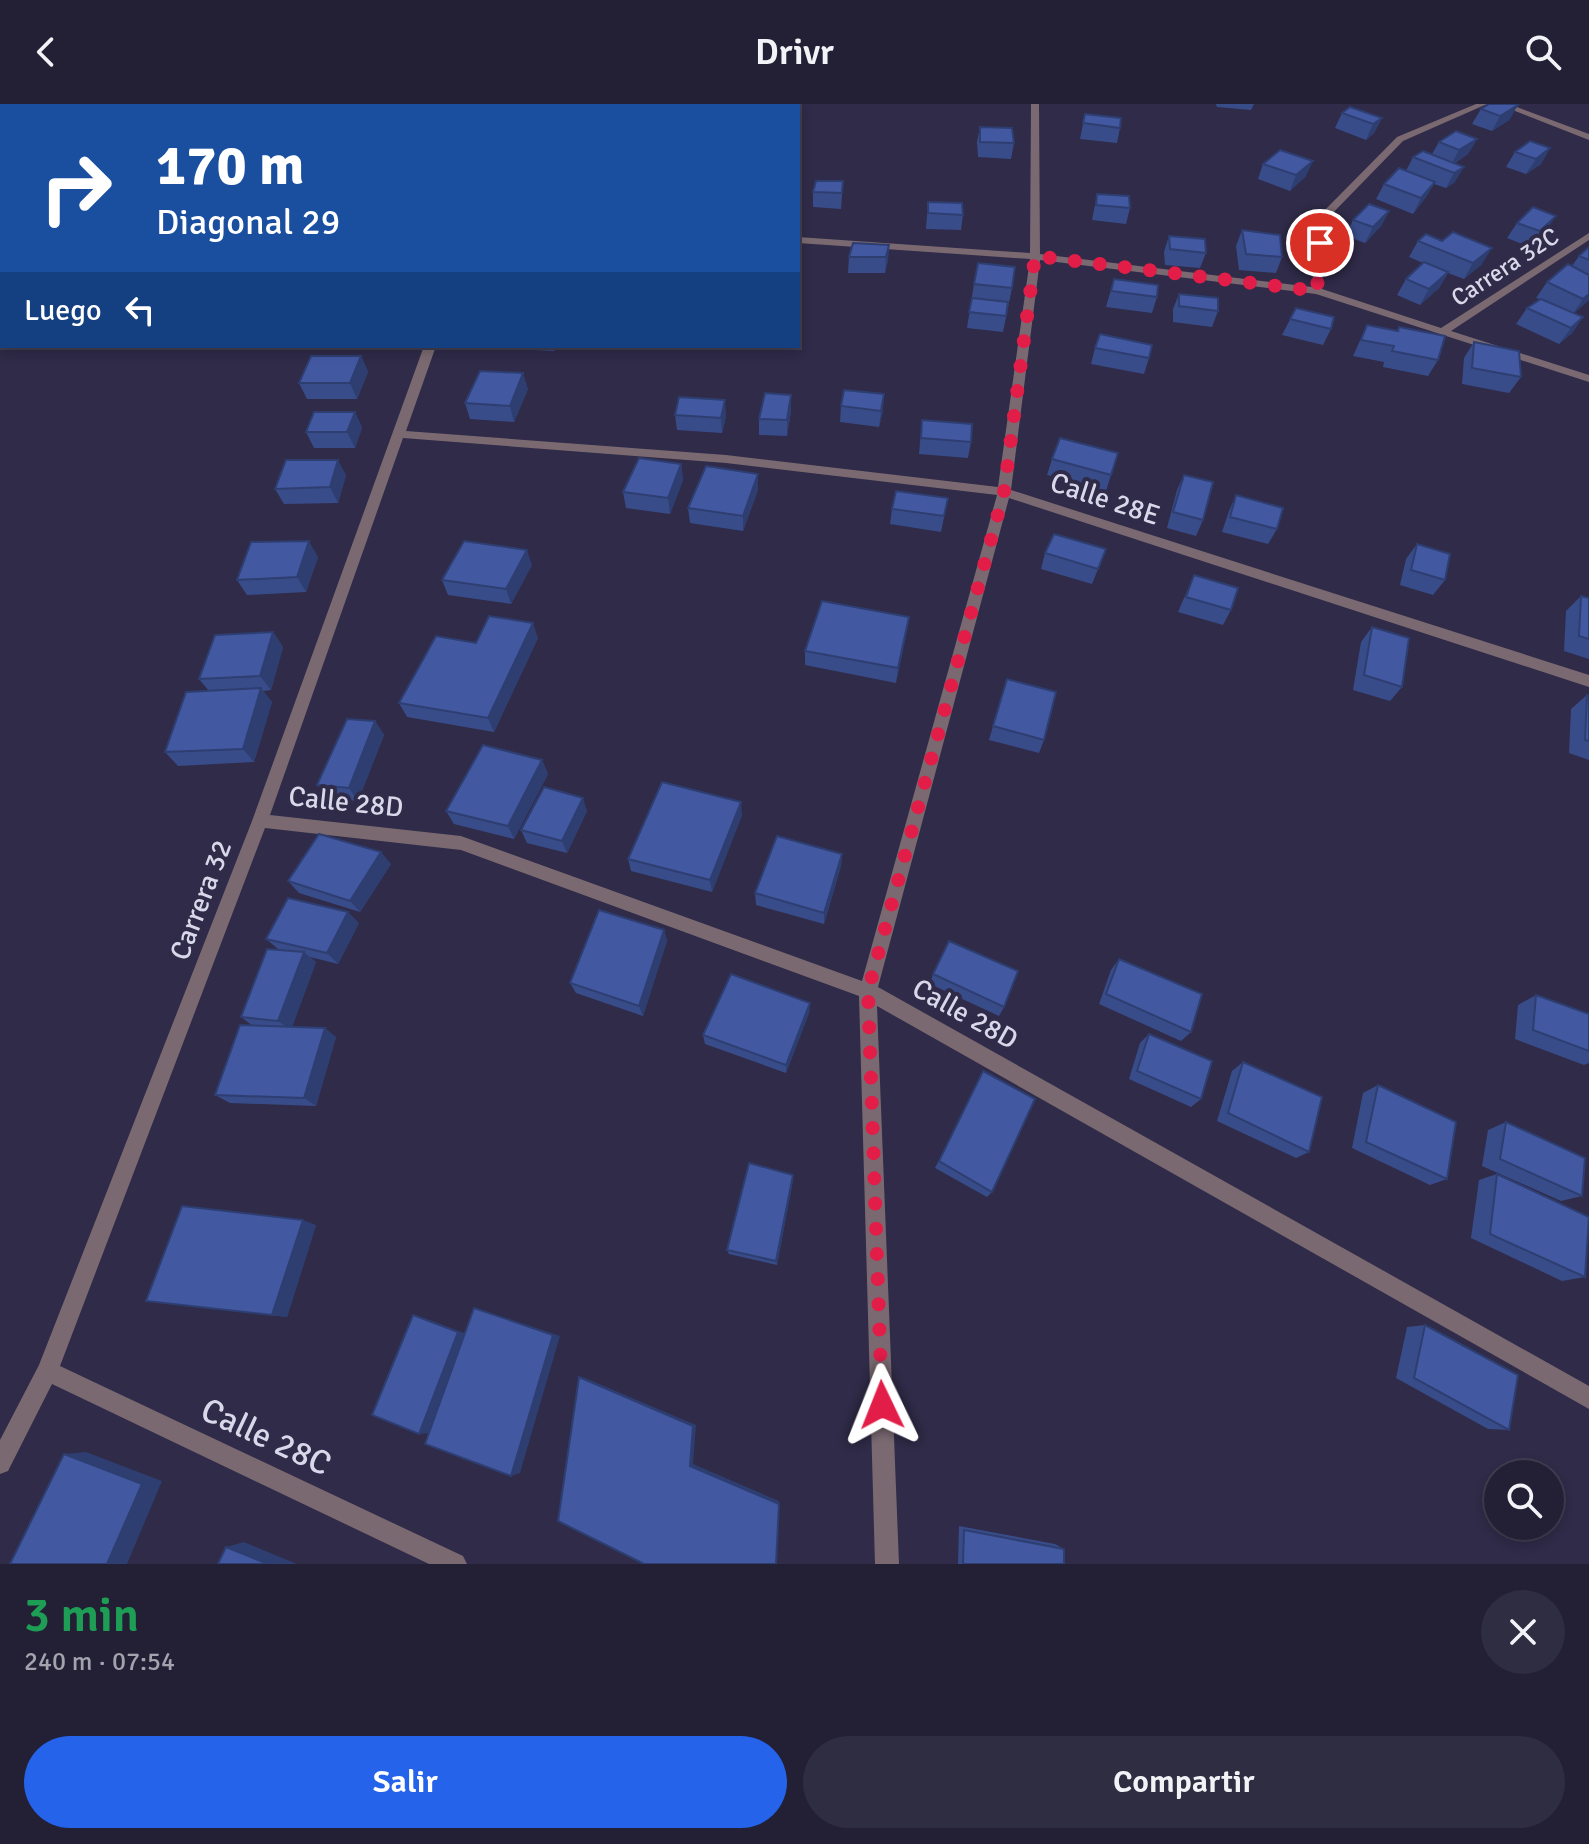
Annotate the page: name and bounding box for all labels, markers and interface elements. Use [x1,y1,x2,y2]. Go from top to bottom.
icon: back [24,30,68,74]
text: Drivr [755,30,834,75]
icon: search [1521,30,1565,74]
text: 170 m [156,131,304,200]
icon: right [24,136,128,240]
text: Diagonal 29 [156,200,340,245]
pin [1286,209,1354,277]
icon: arrive [1298,221,1342,265]
street label: Carrera 32C [1446,221,1564,313]
icon: left [118,288,162,332]
text: Luego [24,292,102,329]
street label: Calle 28E [1046,465,1164,533]
street label: Calle 28D [287,779,405,825]
street label: Carrera 32 [163,835,239,965]
street label: Calle 28D [906,971,1024,1057]
position arrow [840,1363,924,1447]
street label: Calle 28C [194,1389,338,1485]
map controls [1484,1460,1564,1540]
button: search [1484,1460,1564,1540]
text: 3 min [24,1586,139,1645]
button: close [1481,1590,1565,1674]
text: 240 m · 07:54 [24,1646,175,1678]
button: Salir [24,1736,787,1828]
button: Compartir [803,1736,1565,1828]

